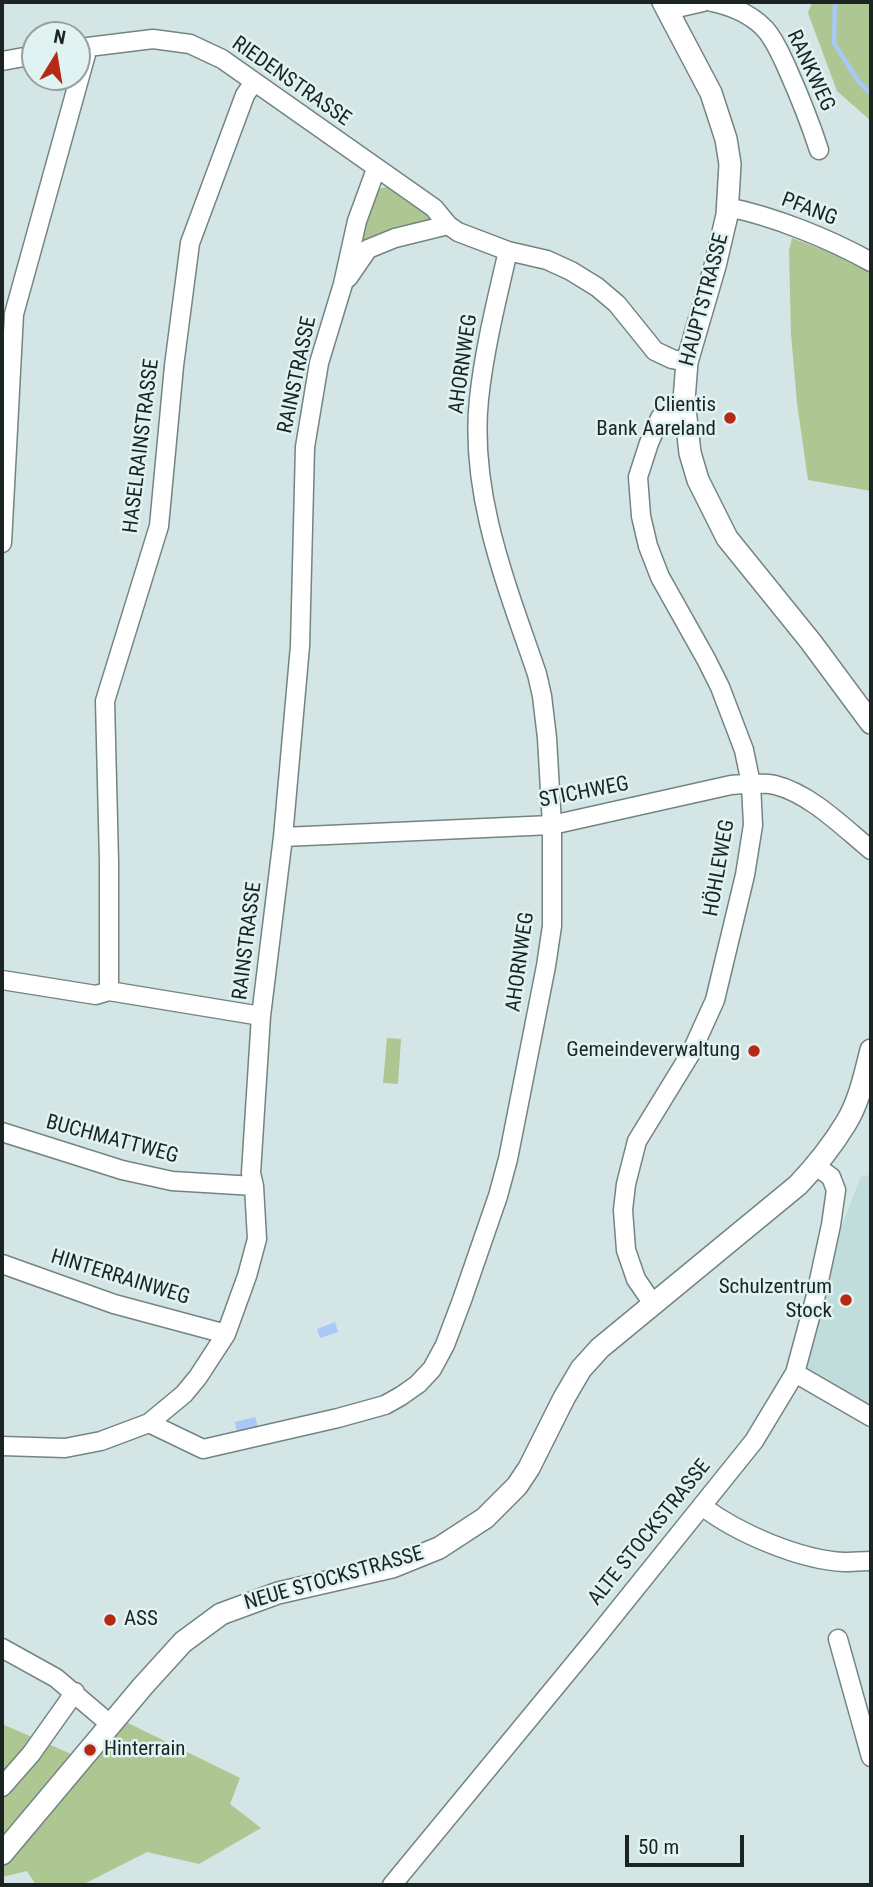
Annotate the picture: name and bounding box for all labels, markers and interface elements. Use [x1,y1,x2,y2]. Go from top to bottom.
north arrow [21,21,91,91]
text: N [52,24,68,49]
street label: RANKWEG [780,26,840,116]
street label: RIEDENSTRASSE [227,32,355,132]
street label: PFANG [778,188,840,232]
street label: HAUPTSTRASSE [675,231,735,369]
street label: AHORNWEG [445,312,483,416]
street label: RAINSTRASSE [273,314,323,436]
street label: HASELRAINSTRASSE [119,357,165,535]
place label: Clientis Bank Aareland [596,393,716,443]
marker: Clientis Bank Aareland [722,410,738,426]
street label: STICHWEG [537,772,631,814]
street label: HÖHLEWEG [699,818,741,918]
street label: RAINSTRASSE [228,881,268,1001]
street label: AHORNWEG [502,910,540,1014]
place label: Gemeindeverwaltung [566,1038,740,1064]
marker: Gemeindeverwaltung [746,1043,762,1059]
street label: BUCHMATTWEG [43,1110,181,1170]
street label: HINTERRAINWEG [48,1245,192,1311]
place label: Schulzentrum Stock [719,1275,832,1325]
marker: Schulzentrum Stock [838,1292,854,1308]
street label: ALTE STOCKSTRASSE [583,1455,717,1611]
street label: NEUE STOCKSTRASSE [241,1541,427,1617]
place label: ASS [124,1607,158,1633]
marker: ASS [102,1612,118,1628]
place label: Hinterrain [104,1737,186,1763]
marker: Hinterrain [82,1742,98,1758]
scale bar [628,1820,747,1864]
text: 50 m [638,1835,679,1859]

